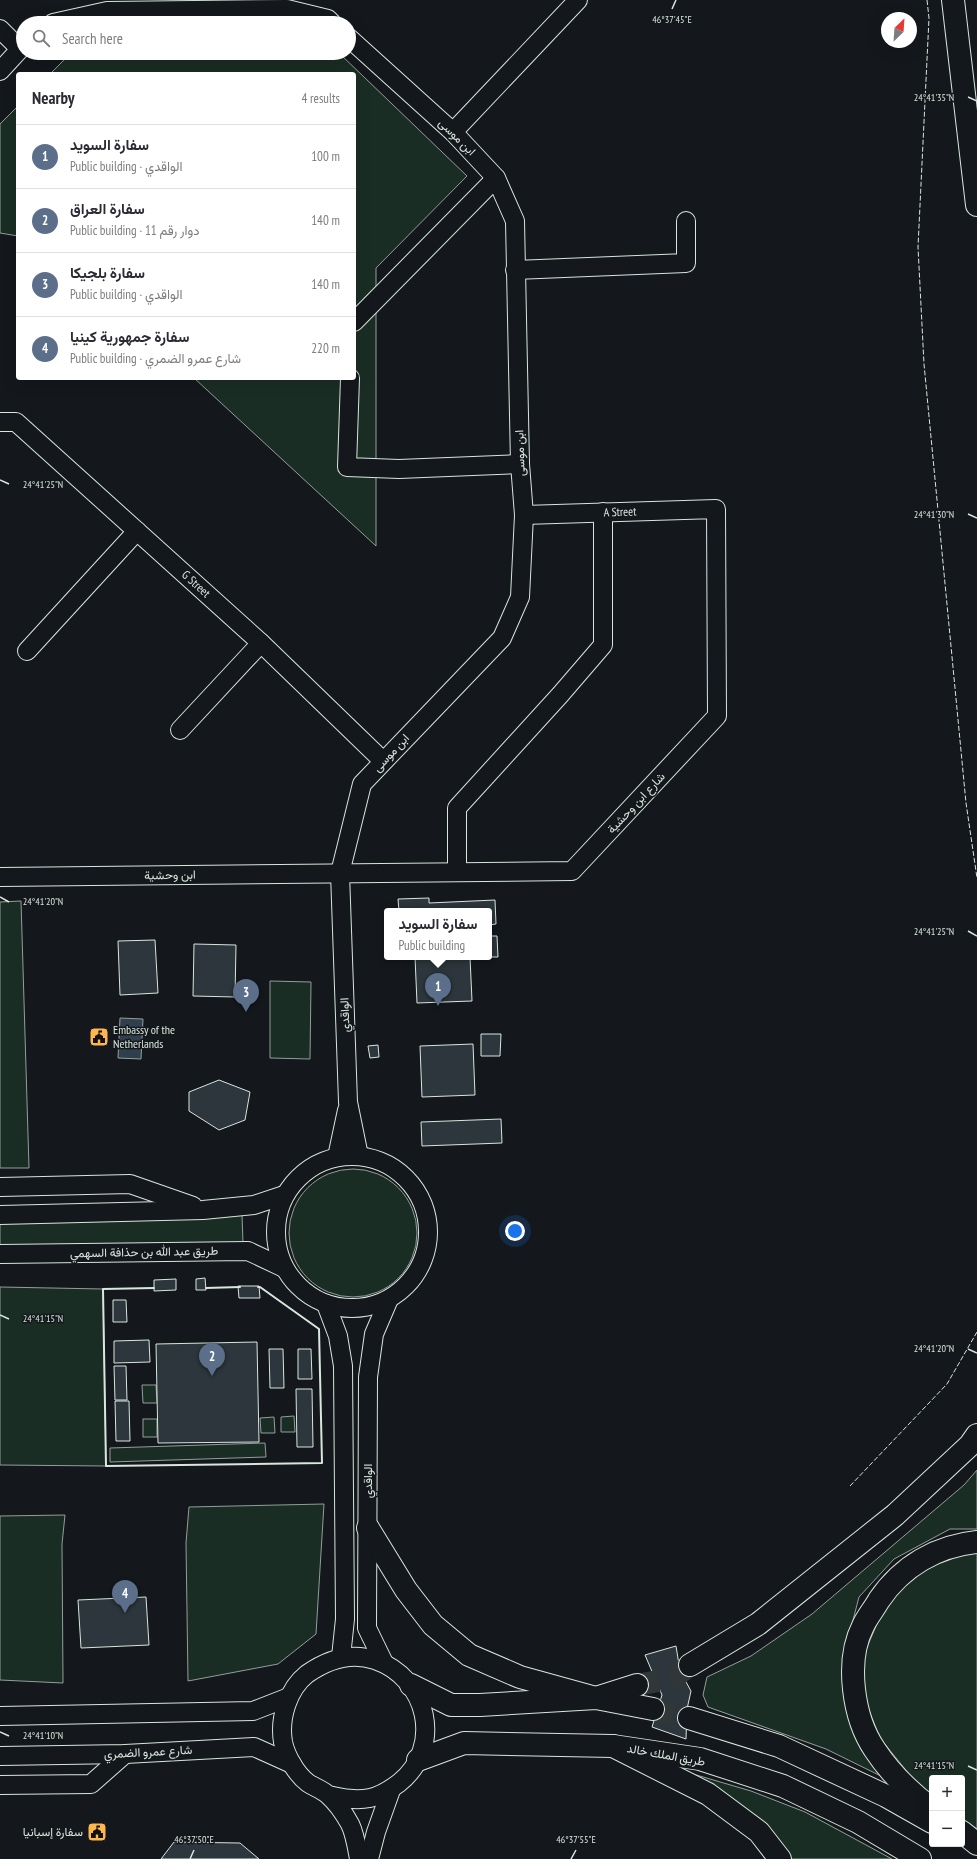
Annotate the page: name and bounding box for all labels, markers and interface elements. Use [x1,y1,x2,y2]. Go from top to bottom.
north arrow [881,12,917,48]
text: 46°37'45"E [652,13,692,26]
search box [16,16,356,60]
icon: search [30,27,52,49]
text: Search here [62,29,123,48]
text: Nearby [32,87,75,109]
text: 4 results [301,90,340,107]
text: 24°41'35"N [914,91,954,104]
street label: ابن موسى [435,115,479,159]
text: سفارة السويد [70,135,149,154]
text: 1 [42,148,48,165]
text: 100 m [311,148,340,165]
text: Public building · الواقدي [70,158,183,175]
text: سفارة العراق [70,199,145,218]
text: 2 [42,212,48,229]
text: 140 m [311,212,340,229]
text: Public building · دوار رقم 11 [70,222,199,239]
text: سفارة بلجيكا [70,263,145,282]
text: 3 [42,276,48,293]
text: 140 m [311,276,340,293]
text: Public building · الواقدي [70,286,183,303]
text: سفارة جمهورية كينيا [70,327,189,346]
text: 4 [42,340,48,357]
text: 220 m [311,340,340,357]
text: Public building · شارع عمرو الضمري [70,350,241,367]
street label: ابن موسى [511,429,529,477]
text: 24°41'25"N [23,478,63,491]
street label: A Street [603,503,637,520]
text: 24°41'30"N [914,508,954,521]
street label: G Street [179,567,214,601]
street label: ابن موسى [369,731,413,775]
street label: شارع ابن وحشية [603,769,669,838]
street label: ابن وحشية [144,867,196,883]
text: 24°41'20"N [23,895,63,908]
popup [384,908,492,960]
text: سفارة السويد [399,914,477,933]
text: 24°41'25"N [914,925,954,938]
text: Public building [399,937,465,954]
pin: 1 [425,973,451,1006]
pin: 3 [233,979,259,1012]
street label: الواقدي [336,997,356,1033]
place label: Embassy of the Netherlands [113,1022,175,1051]
public building icon: Embassy of the Netherlands [88,1026,110,1048]
your location [505,1221,525,1241]
street label: طريق عبد الله بن حذافة السهمي [70,1243,219,1263]
text: 24°41'15"N [23,1312,63,1325]
text: 24°41'20"N [914,1342,954,1355]
pin: 2 [199,1343,225,1376]
street label: الواقدي [360,1464,378,1498]
pin: 4 [112,1580,138,1613]
text: 24°41'10"N [23,1729,63,1742]
street label: طريق الملك خالد [626,1740,707,1770]
street label: شارع عمرو الضمري [103,1742,193,1764]
text: 24°41'15"N [914,1759,954,1772]
map controls [929,1775,965,1847]
button: + [929,1775,965,1811]
button: − [929,1811,965,1847]
public building icon: سفارة إسبانيا [86,1821,108,1843]
place label: سفارة إسبانيا [23,1824,83,1840]
text: 46°37'50"E [174,1833,214,1846]
text: 46°37'55"E [556,1833,596,1846]

